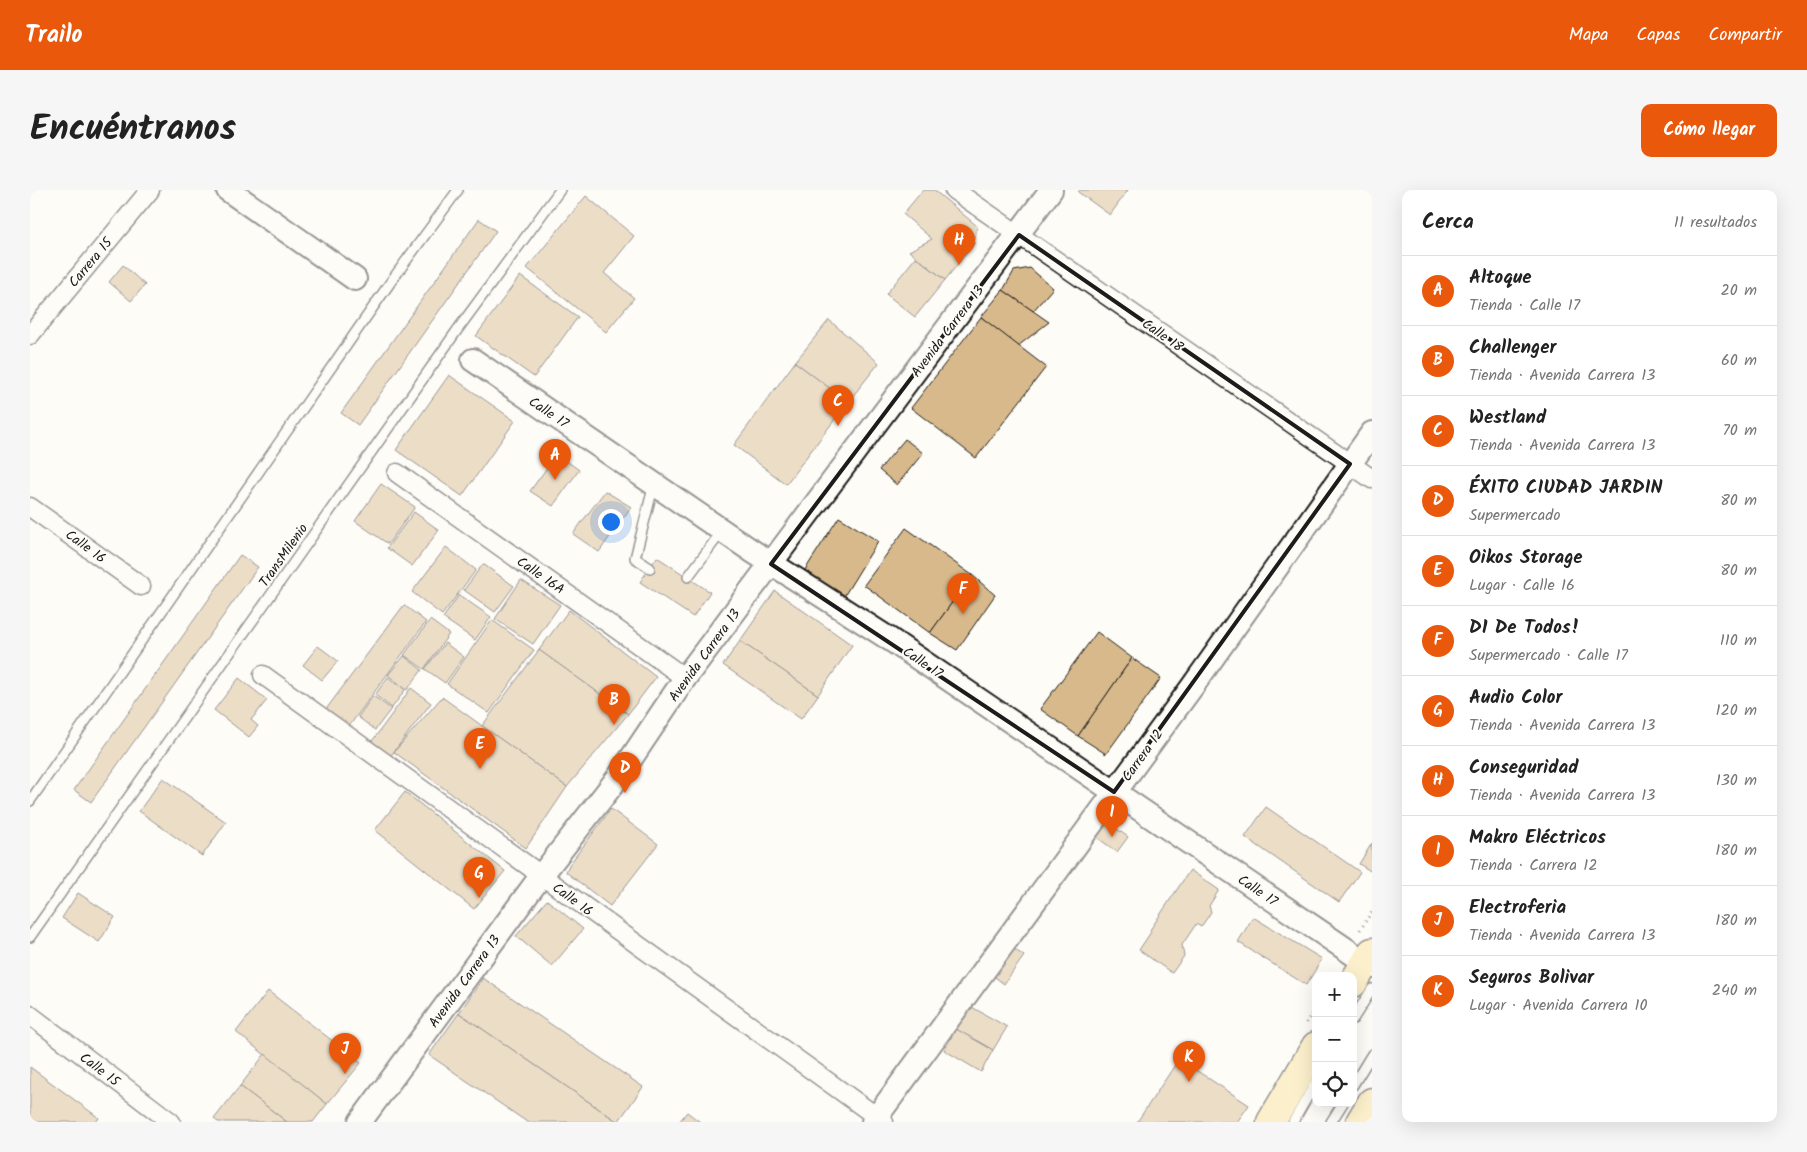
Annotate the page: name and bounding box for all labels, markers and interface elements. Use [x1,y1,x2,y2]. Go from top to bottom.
text: Trailo [25,16,83,55]
text: Mapa [1569,21,1609,50]
text: Capas [1637,21,1681,50]
text: Compartir [1709,21,1782,50]
text: Encuéntranos [30,102,236,158]
button: Cómo llegar [1641,104,1777,157]
text: Cerca [1422,206,1474,239]
text: 11 resultados [1674,210,1757,235]
pin: H [943,224,975,265]
street label: Carrera 15 [63,232,119,292]
text: Altoque [1469,263,1532,293]
text: A [1433,278,1443,303]
text: 20 m [1721,278,1757,303]
street label: Avenida Carrera 13 [906,281,990,382]
text: Tienda · Calle 17 [1469,293,1580,318]
street label: Calle 18 [1137,313,1188,359]
text: Challenger [1469,333,1556,363]
text: B [1433,348,1443,373]
text: 60 m [1721,348,1757,373]
text: Tienda · Avenida Carrera 13 [1469,363,1655,388]
pin: C [822,385,854,426]
street label: Calle 17 [524,391,574,435]
text: Westland [1469,403,1546,433]
text: C [1433,418,1443,443]
text: 70 m [1722,418,1757,443]
text: Tienda · Avenida Carrera 13 [1469,433,1655,458]
pin: A [539,439,571,480]
text: ÉXITO CIUDAD JARDIN [1469,473,1663,503]
text: D [1433,488,1443,513]
text: 80 m [1720,488,1757,513]
text: Supermercado [1469,503,1560,528]
your location [598,509,624,535]
street label: TransMilenio [254,519,314,592]
street label: Calle 16 [60,524,110,569]
text: Oikos Storage [1469,543,1583,573]
street label: Calle 16A [512,551,569,600]
text: E [1434,558,1442,583]
text: 80 m [1720,558,1757,583]
pin: F [947,573,979,614]
text: Lugar · Calle 16 [1469,573,1575,598]
street label: Avenida Carrera 13 [663,604,746,707]
text: D1 De Todos! [1469,613,1580,643]
text: F [1434,628,1442,653]
text: 110 m [1720,628,1757,653]
street label: Calle 17 [898,641,948,685]
text: Supermercado · Calle 17 [1469,643,1628,668]
text: Audio Color [1469,683,1562,713]
pin: B [598,684,630,725]
text: G [1433,698,1443,723]
text: 120 m [1716,698,1757,723]
text: Tienda · Avenida Carrera 13 [1469,713,1655,738]
street label: Carrera 12 [1116,725,1169,786]
pin: E [464,728,496,769]
pin: D [609,752,641,793]
text: Conseguridad [1469,753,1578,783]
text: H [1433,768,1443,793]
text: 130 m [1716,768,1757,793]
text: Tienda · Avenida Carrera 13 [1469,783,1655,808]
pin: I [1096,796,1128,837]
text: Makro Eléctricos [1469,823,1606,853]
text: I [1436,838,1440,863]
text: 180 m [1715,838,1757,863]
text: Tienda · Carrera 12 [1469,853,1598,878]
pin: G [463,857,495,898]
street label: Calle 17 [1233,869,1283,913]
street label: Calle 16 [547,877,597,922]
text: Electroferia [1469,893,1566,923]
text: J [1434,908,1442,933]
text: 180 m [1715,908,1757,933]
text: Tienda · Avenida Carrera 13 [1469,923,1655,948]
street label: Avenida Carrera 13 [423,930,506,1033]
text: Seguros Bolivar [1469,963,1594,993]
map controls [1312,972,1357,1107]
button: + [1312,972,1357,1017]
text: K [1433,978,1443,1003]
text: 240 m [1712,978,1757,1003]
text: Lugar · Avenida Carrera 10 [1469,993,1648,1018]
button: − [1312,1017,1357,1062]
pin: J [329,1033,361,1074]
pin: K [1173,1041,1205,1082]
street label: Calle 15 [75,1047,125,1093]
button: locate [1312,1062,1357,1107]

